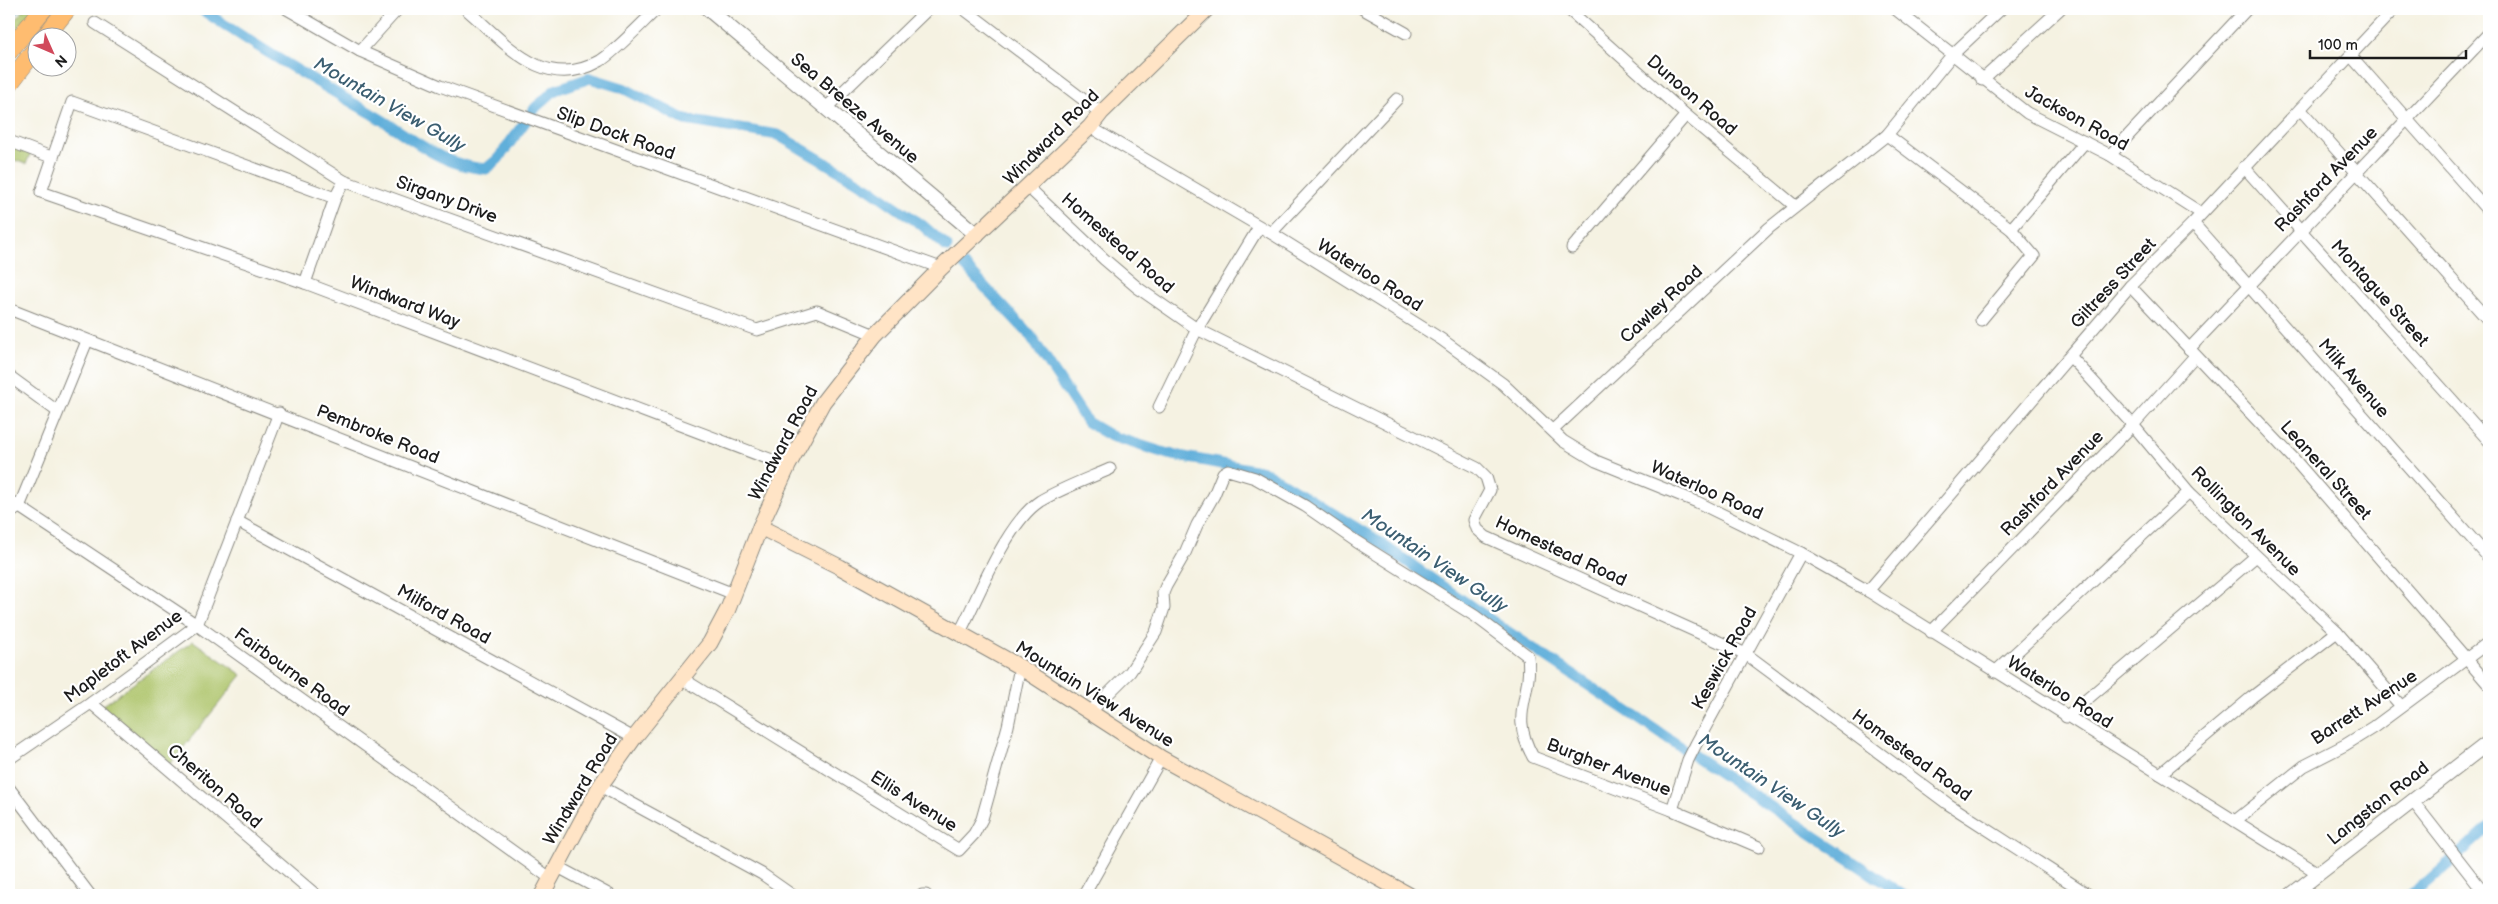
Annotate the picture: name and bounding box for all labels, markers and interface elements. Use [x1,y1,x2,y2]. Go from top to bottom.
north arrow [28,28,78,78]
scale bar [2310,28,2467,60]
text: 100 m [2318,36,2358,55]
street label: Sea Breeze Avenue [786,49,923,168]
text: N [51,51,71,71]
street label: Dunoon Road [1642,51,1741,140]
water label: Mountain View Gully [310,53,469,158]
street label: Jackson Road [2021,81,2132,156]
street label: Windward Road [999,85,1104,190]
street label: Slip Dock Road [554,102,678,165]
street label: Rashford Avenue [2271,122,2382,237]
street label: Sirgany Drive [393,171,501,228]
street label: Homestead Road [1057,189,1178,298]
street label: Giltress Street [2066,233,2161,333]
street label: Waterloo Road [1313,235,1426,316]
street label: Montague Street [2326,236,2433,351]
street label: Cawley Road [1616,261,1707,348]
street label: Windward Way [347,272,464,333]
street label: Milk Avenue [2314,335,2394,422]
street label: Windward Road [744,382,822,504]
street label: Pembroke Road [313,400,442,469]
street label: Leaneral Street [2276,417,2376,524]
street label: Rashford Avenue [1997,426,2108,541]
street label: Waterloo Road [1647,456,1766,525]
street label: Rollington Avenue [2186,462,2305,581]
water label: Mountain View Gully [1357,504,1512,619]
street label: Homestead Road [1492,512,1630,591]
street label: Milford Road [393,580,494,649]
street label: Keswick Road [1688,603,1761,713]
street label: Mapletoft Avenue [60,605,187,708]
street label: Fairbourne Road [230,624,353,721]
street label: Mountain View Avenue [1012,637,1178,752]
street label: Waterloo Road [2003,652,2116,733]
street label: Barrett Avenue [2307,665,2421,749]
street label: Homestead Road [1848,705,1975,806]
water label: Mountain View Gully [1694,729,1849,844]
street label: Windward Road [539,730,622,849]
street label: Burgher Avenue [1544,734,1674,801]
street label: Cheriton Road [163,740,266,833]
street label: Langston Road [2323,757,2433,850]
street label: Ellis Avenue [866,766,961,837]

